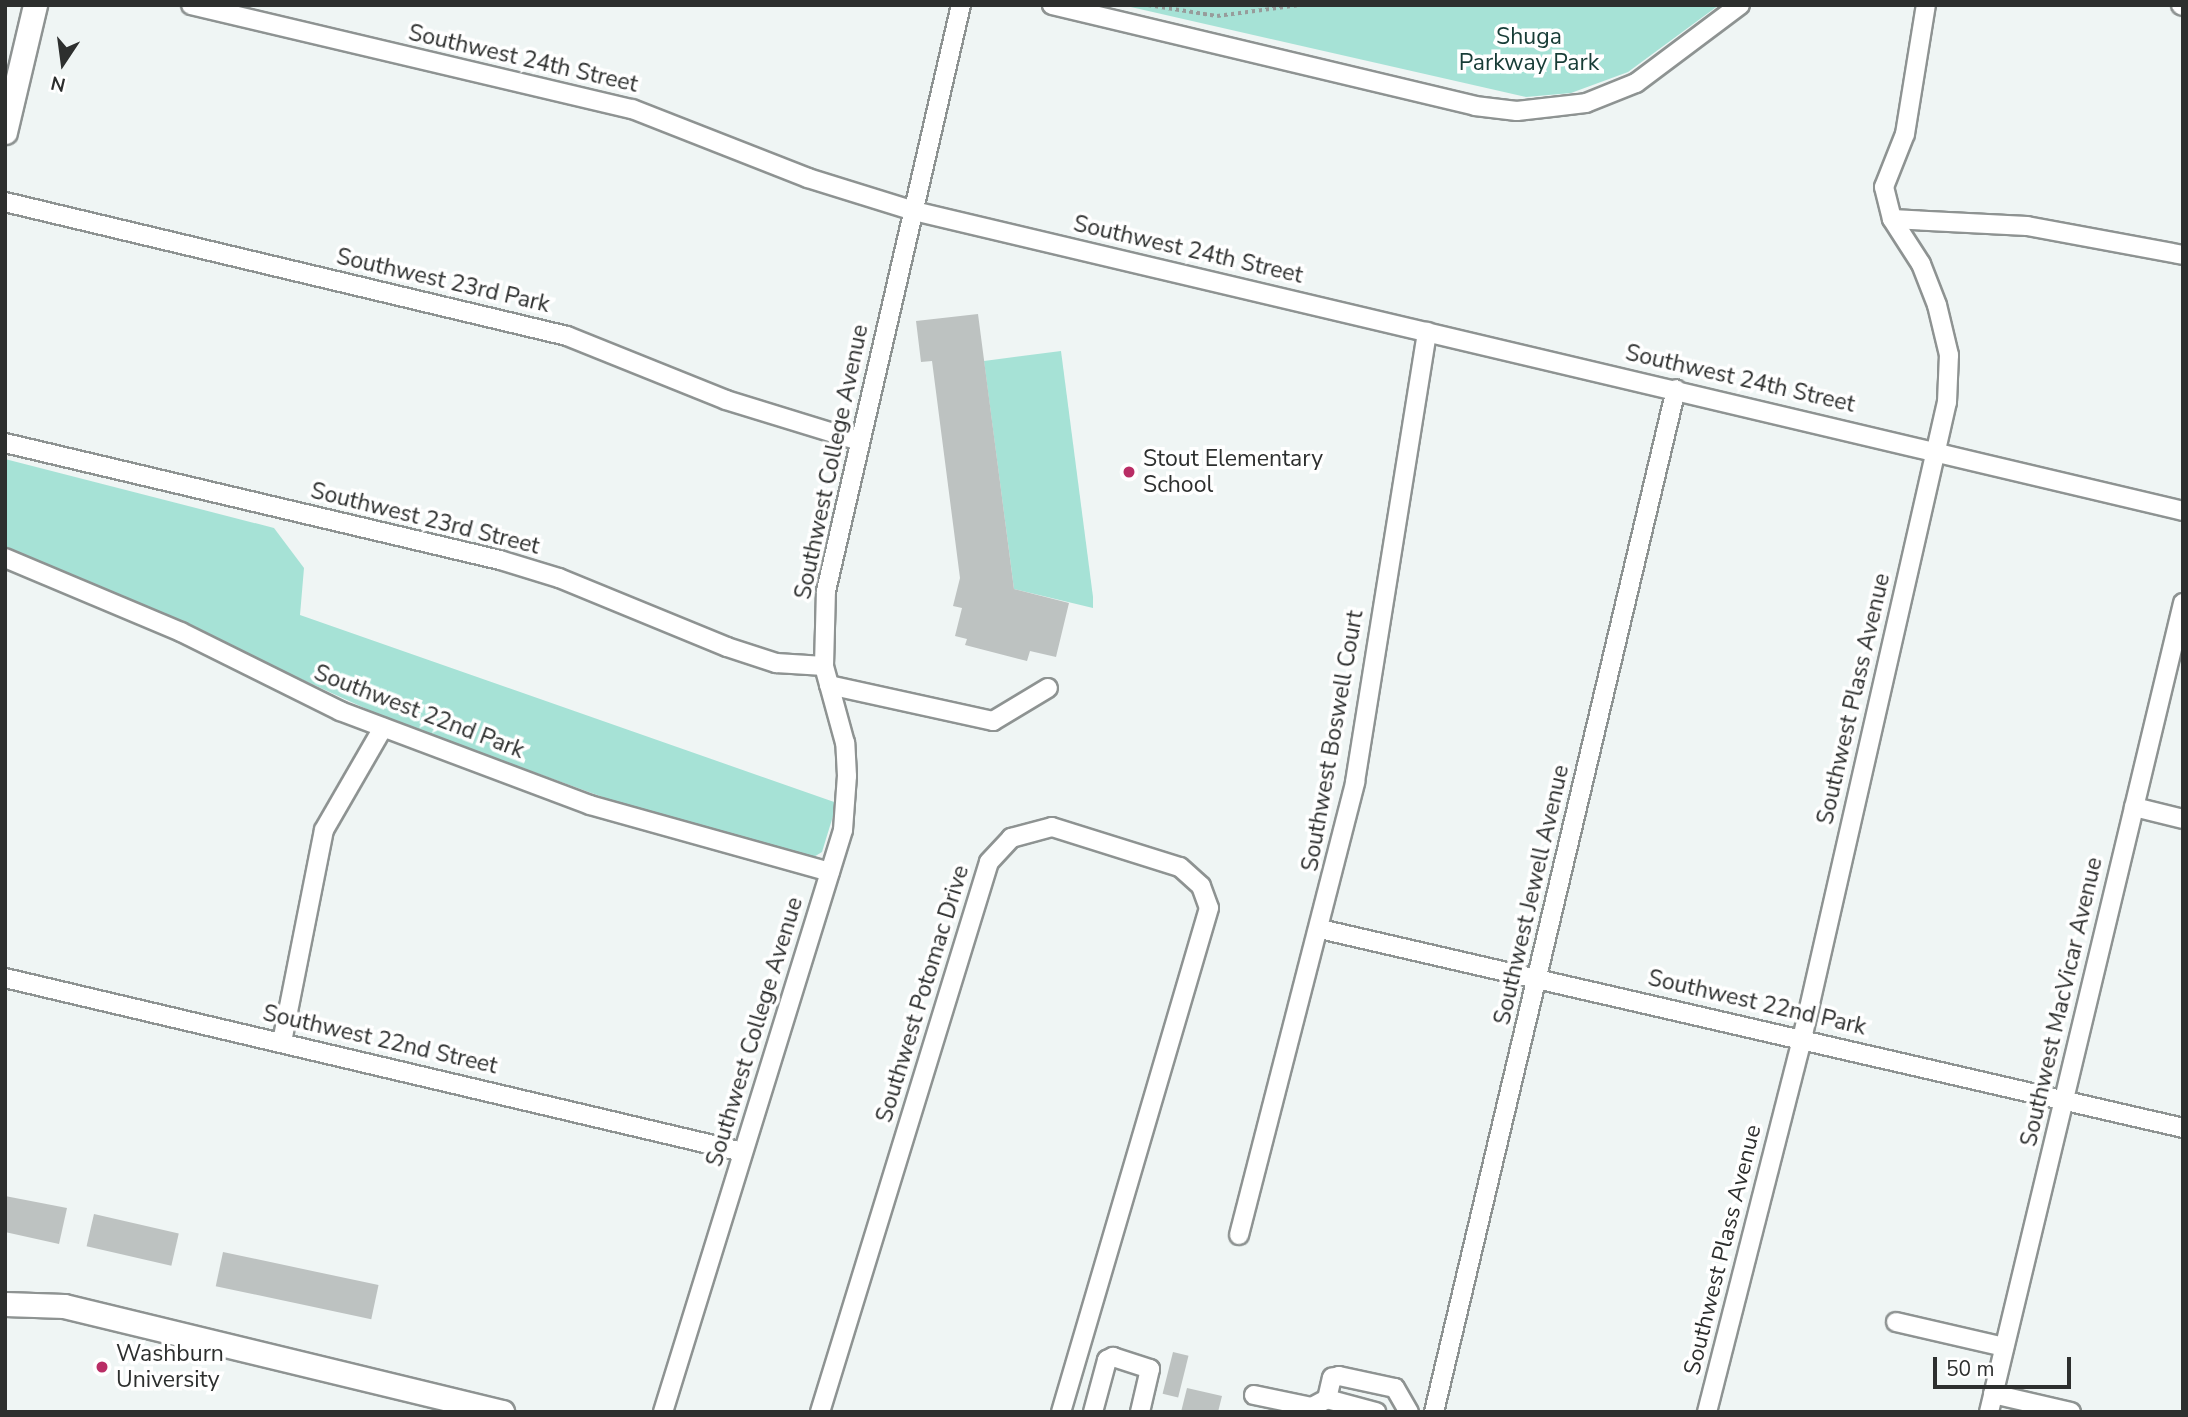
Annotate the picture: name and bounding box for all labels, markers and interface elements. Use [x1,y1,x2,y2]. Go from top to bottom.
street label: Southwest 24th Street [406,19,640,99]
park label: Shuga Parkway Park [1459,23,1599,77]
north arrow [28,28,98,98]
text: N [48,69,68,98]
street label: Southwest 24th Street [1071,210,1305,290]
street label: Southwest 23rd Park [334,243,552,319]
street label: Southwest College Avenue [789,322,875,602]
street label: Southwest 24th Street [1623,339,1857,419]
place label: Stout Elementary School [1143,445,1323,499]
marker: Stout Elementary School [1121,464,1137,480]
street label: Southwest 23rd Street [308,477,542,561]
street label: Southwest Plass Avenue [1812,571,1896,827]
street label: Southwest Boswell Court [1296,608,1370,874]
street label: Southwest 22nd Park [310,659,528,765]
street label: Southwest Jewell Avenue [1489,762,1575,1028]
street label: Southwest MacVicar Avenue [2015,855,2109,1149]
street label: Southwest Potomac Drive [871,862,975,1126]
street label: Southwest College Avenue [701,894,809,1170]
street label: Southwest 22nd Park [1645,964,1869,1042]
street label: Southwest 22nd Street [260,1000,500,1080]
street label: Southwest Plass Avenue [1679,1122,1767,1378]
place label: Washburn University [116,1340,224,1394]
scale bar [1936,1344,2074,1388]
text: 50 m [1946,1355,1995,1383]
marker: Washburn University [94,1359,110,1375]

